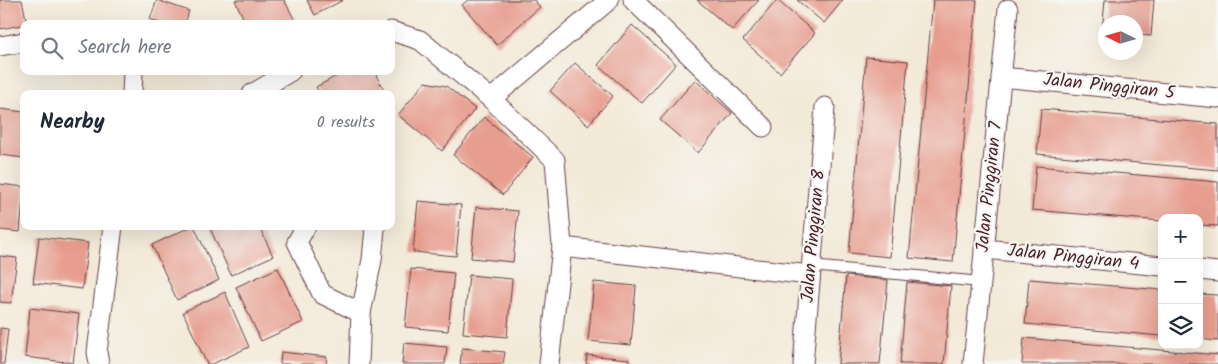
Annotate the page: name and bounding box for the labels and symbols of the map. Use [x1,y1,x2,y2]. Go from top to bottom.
north arrow [1098,15,1143,60]
street label: Jalan Pinggiran 5 [1042,66,1178,108]
street label: Jalan Pinggiran 7 [969,120,1011,254]
street label: Jalan Pinggiran 8 [794,168,834,304]
street label: Jalan Pinggiran 4 [1005,237,1141,279]

